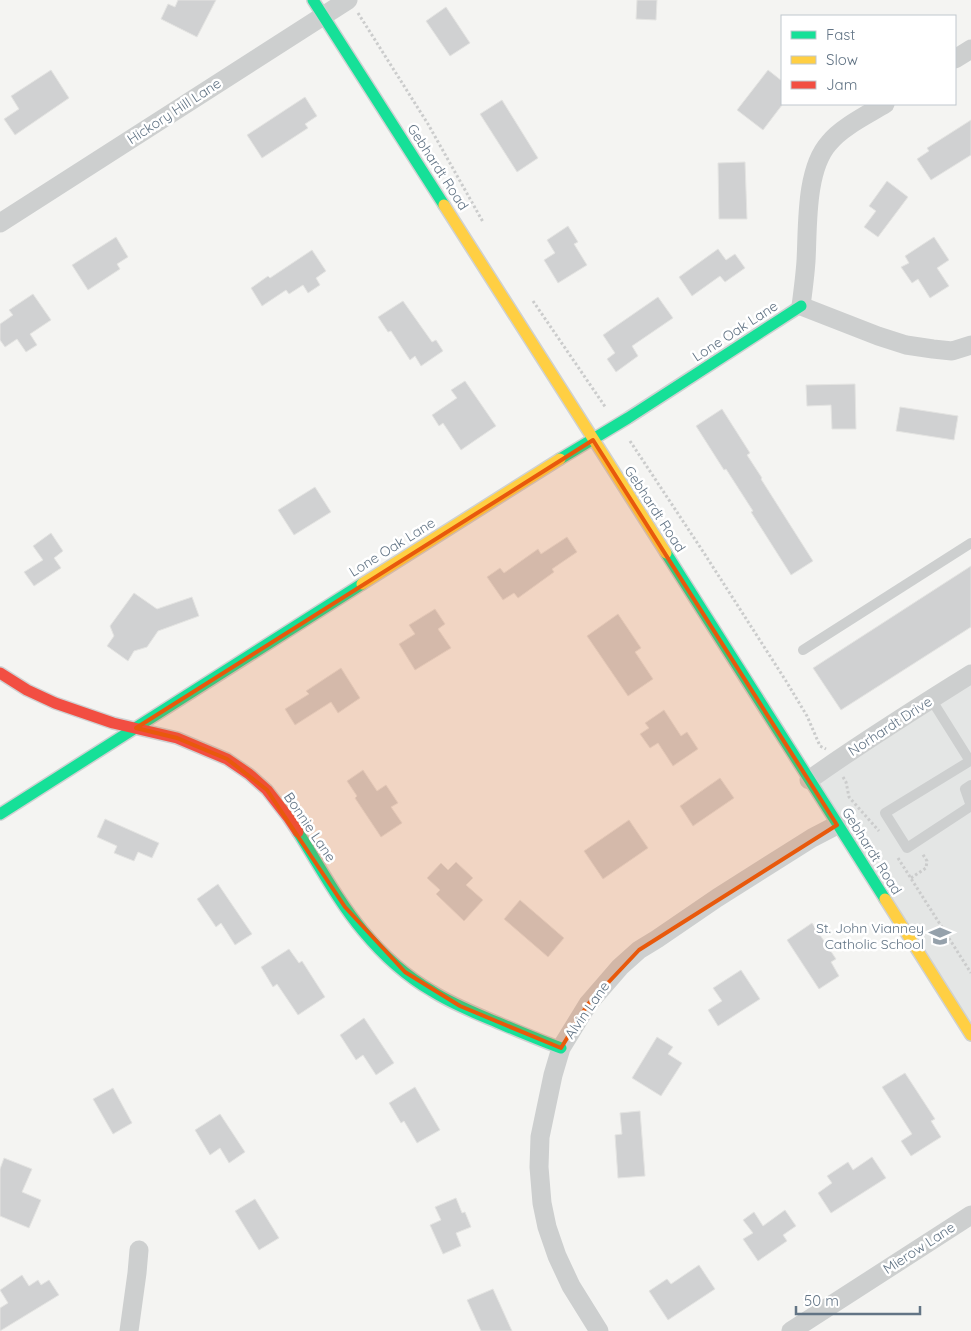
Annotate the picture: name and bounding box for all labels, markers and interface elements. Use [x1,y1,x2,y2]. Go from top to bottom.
legend [781,15,956,105]
text: Fast [826,25,855,44]
text: Slow [826,50,858,69]
street label: Hickory Hill Lane [124,74,224,148]
text: Jam [826,75,857,94]
street label: Gebhardt Road [403,120,473,214]
street label: Lone Oak Lane [689,297,781,365]
street label: Gebhardt Road [620,462,690,556]
street label: Lone Oak Lane [346,513,438,581]
street label: Norhardt Drive [845,692,935,760]
street label: Bonnie Lane [280,789,340,865]
street label: Gebhardt Road [838,804,906,898]
place label: St. John Vianney Catholic School [816,919,924,953]
school or university icon: St. John Vianney Catholic School [927,923,953,949]
street label: Alvin Lane [561,978,613,1042]
street label: Mierow Lane [880,1218,958,1278]
scale bar [796,1284,920,1316]
text: 50 m [804,1291,839,1310]

